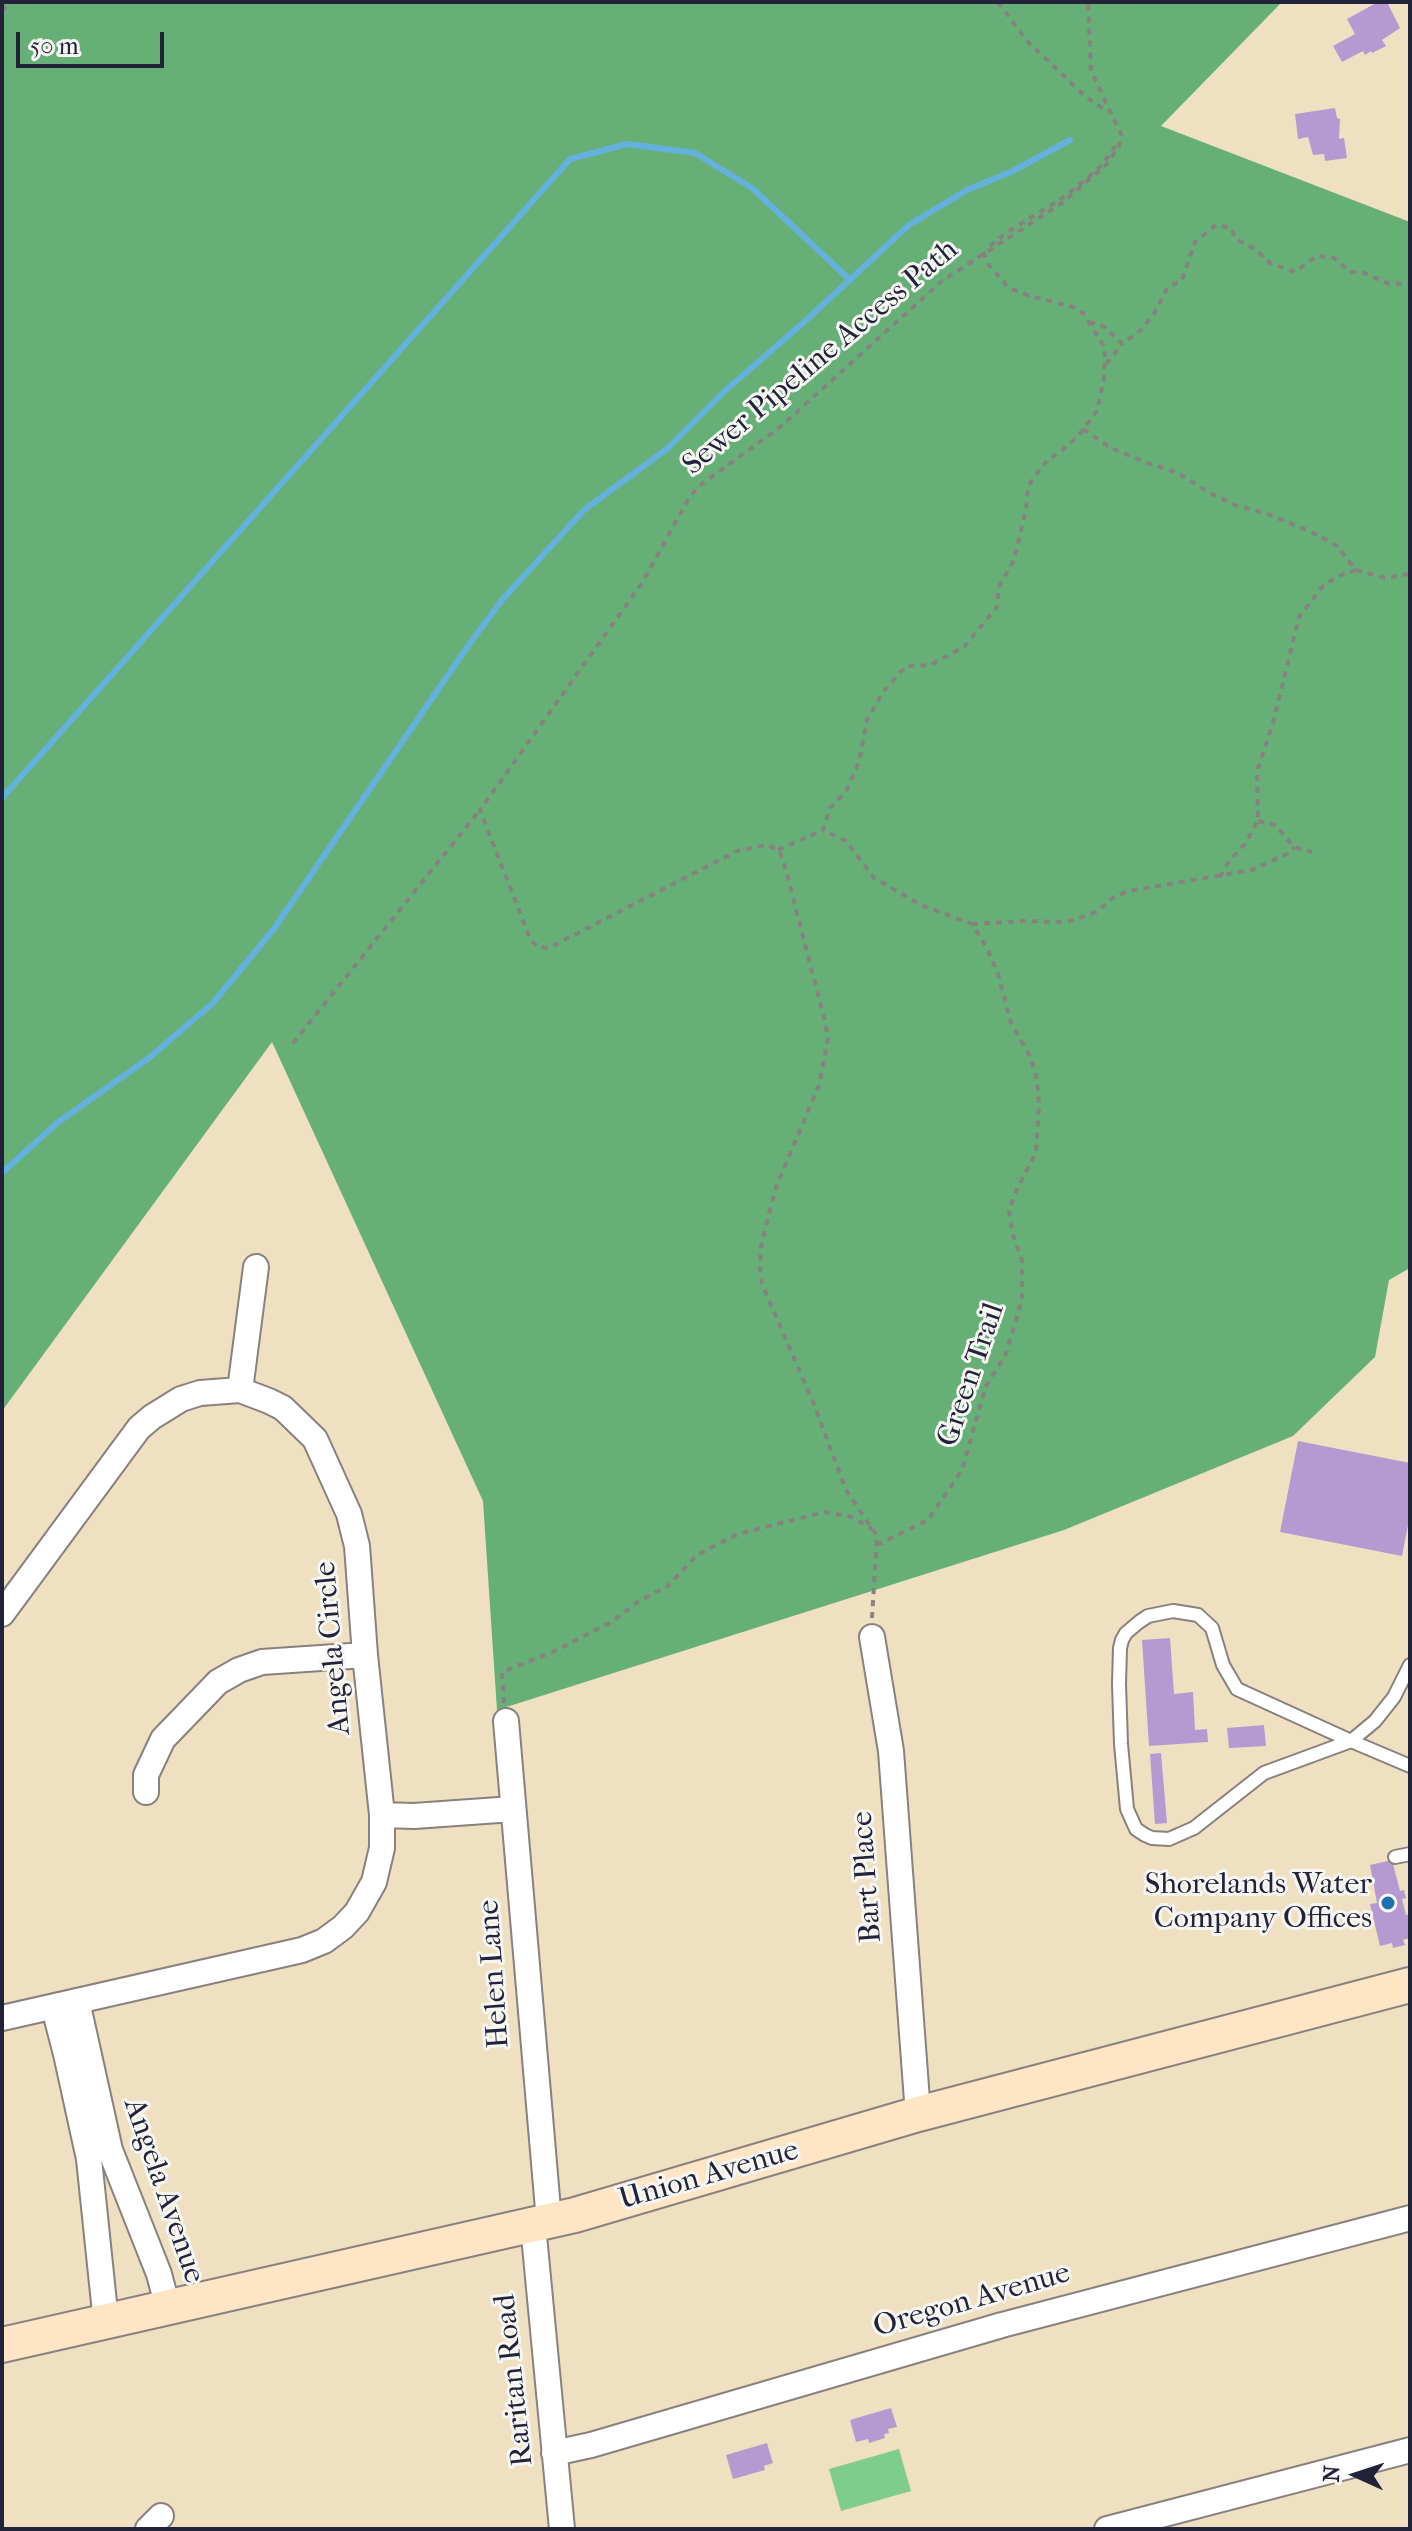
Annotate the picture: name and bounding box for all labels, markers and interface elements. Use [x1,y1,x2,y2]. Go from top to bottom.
scale bar [20,16,168,66]
text: 50 m [30,32,79,60]
street label: Sewer Pipeline Access Path [676,232,966,484]
street label: Green Trail [931,1299,1013,1451]
street label: Angela Circle [308,1560,360,1736]
street label: Bart Place [845,1810,891,1944]
place label: Shorelands Water Company Offices [1145,1868,1372,1938]
marker: Shorelands Water Company Offices [1379,1894,1397,1912]
street label: Helen Lane [472,1898,518,2050]
street label: Angela Avenue [115,2094,211,2288]
street label: Union Avenue [615,2133,803,2219]
street label: Oregon Avenue [870,2256,1074,2346]
street label: Raritan Road [488,2292,542,2468]
north arrow [1316,2435,1396,2515]
text: N [1319,2465,1345,2483]

